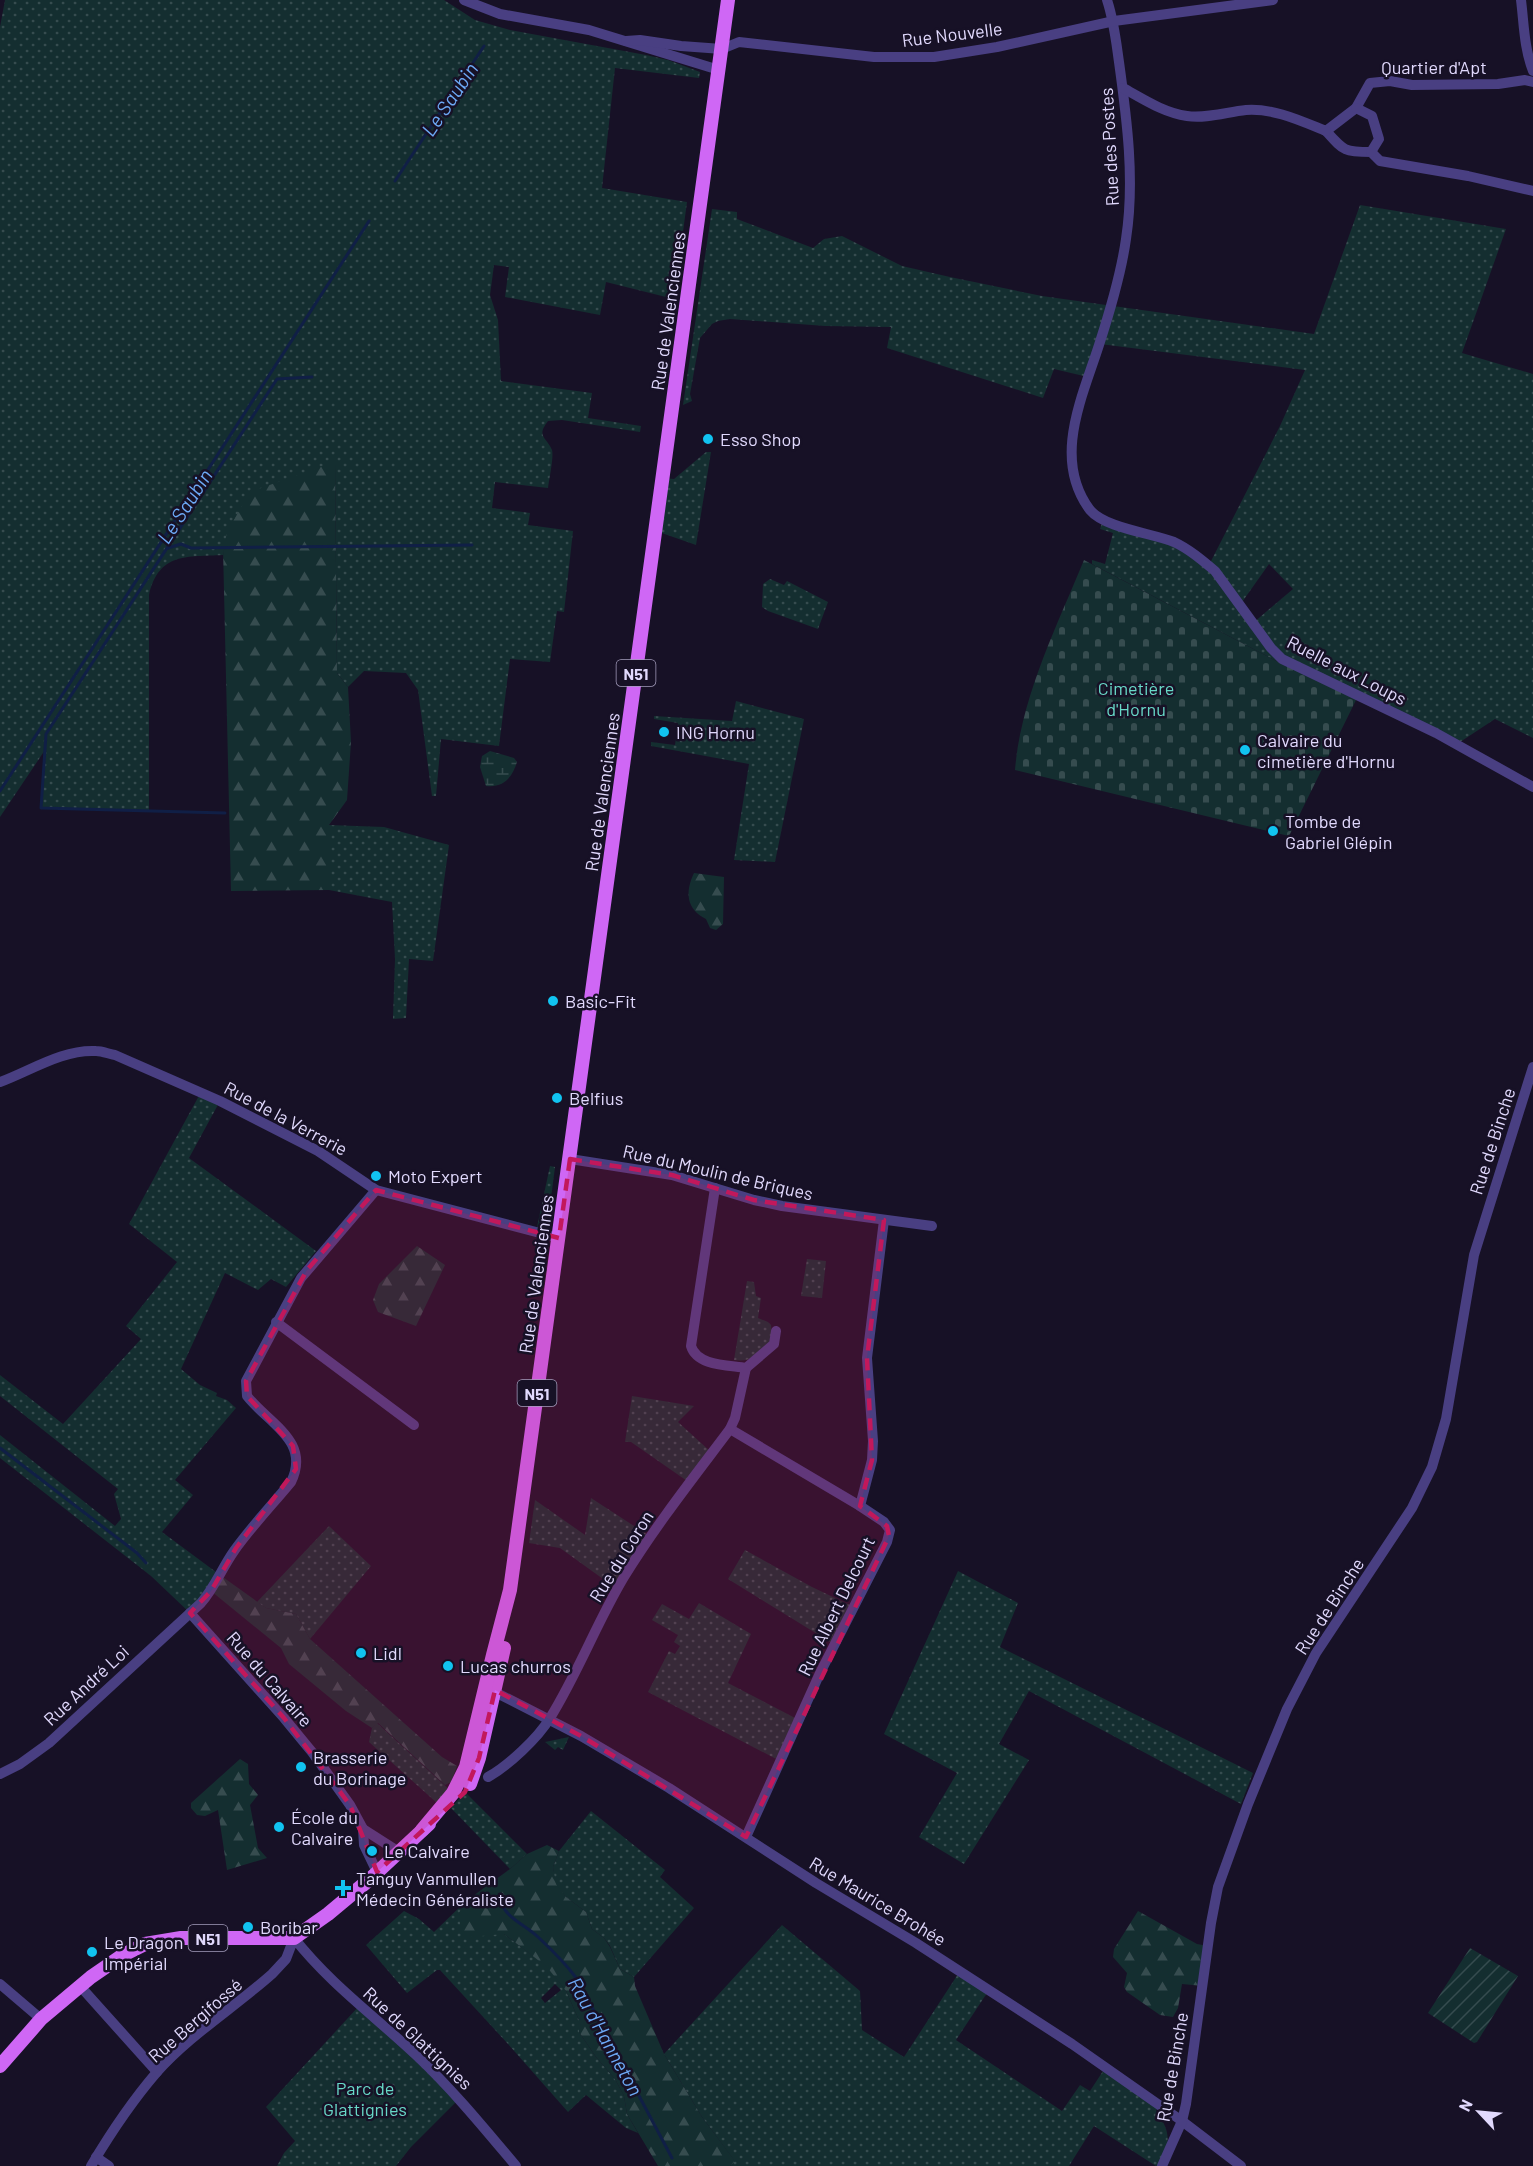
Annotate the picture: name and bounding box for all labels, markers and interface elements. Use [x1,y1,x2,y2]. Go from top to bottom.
street label: Rue Nouvelle [900,17,1004,51]
street label: Quartier d'Apt [1381,56,1487,78]
water label: Le Saubin [416,58,482,140]
street label: Rue des Postes [1095,87,1123,207]
street label: Rue de Valenciennes [646,230,690,392]
place label: Esso Shop [720,428,801,450]
marker: Esso Shop [701,432,715,446]
water label: Le Saubin [151,464,217,548]
street label: Ruelle aux Loups [1284,630,1410,710]
road number: N51 [616,660,656,686]
park label: Cimetière d'Hornu [1098,677,1174,720]
street label: Rue de Valenciennes [580,711,624,873]
place label: ING Hornu [676,721,755,743]
marker: ING Hornu [657,725,671,739]
place label: Calvaire du cimetière d'Hornu [1257,729,1395,772]
marker: Calvaire du cimetière d'Hornu [1238,743,1252,757]
place label: Tombe de Gabriel Glépin [1285,810,1392,853]
marker: Tombe de Gabriel Glépin [1266,824,1280,838]
place label: Basic-Fit [565,990,636,1012]
marker: Basic-Fit [546,994,560,1008]
street label: Rue de la Verrerie [221,1076,351,1160]
street label: Rue de Binche [1464,1085,1520,1197]
place label: Belfius [569,1087,623,1109]
marker: Belfius [550,1091,564,1105]
street label: Rue du Moulin de Briques [621,1139,815,1205]
place label: Moto Expert [388,1165,483,1187]
marker: Moto Expert [369,1169,383,1183]
street label: Rue de Valenciennes [514,1193,558,1355]
road number: N51 [518,1380,556,1406]
street label: Rue du Coron [584,1506,658,1606]
street label: Rue Albert Delcourt [793,1533,879,1679]
street label: Rue de Binche [1290,1554,1368,1658]
street label: Rue du Calvaire [223,1627,317,1731]
street label: Rue André Loi [39,1640,133,1730]
place label: Lidl [373,1642,402,1664]
marker: Lidl [354,1646,368,1660]
place label: Lucas churros [460,1655,571,1677]
marker: Lucas churros [441,1659,455,1673]
place label: Brasserie du Borinage [313,1746,406,1789]
marker: Brasserie du Borinage [294,1760,308,1774]
place label: École du Calvaire [291,1806,358,1849]
marker: École du Calvaire [272,1820,286,1834]
place label: Le Calvaire [384,1840,470,1862]
marker: Le Calvaire [365,1844,379,1858]
street label: Rue Maurice Brohée [806,1852,950,1950]
place label: Tanguy Vanmullen Médecin Généraliste [356,1867,514,1910]
marker: Tanguy Vanmullen Médecin Généraliste [334,1879,352,1897]
place label: Boribar [260,1916,318,1938]
marker: Boribar [241,1920,255,1934]
road number: N51 [188,1925,228,1951]
place label: Le Dragon Impérial [104,1931,183,1974]
marker: Le Dragon Impérial [85,1945,99,1959]
water label: Rau d'Hanneton [564,1972,648,2100]
street label: Rue Bergifossé [144,1973,246,2067]
street label: Rue de Glattignies [359,1982,477,2094]
street label: Rue de Binche [1152,2010,1192,2124]
park label: Parc de Glattignies [323,2077,407,2120]
north arrow [1449,2082,1509,2142]
text: N [1454,2096,1476,2114]

